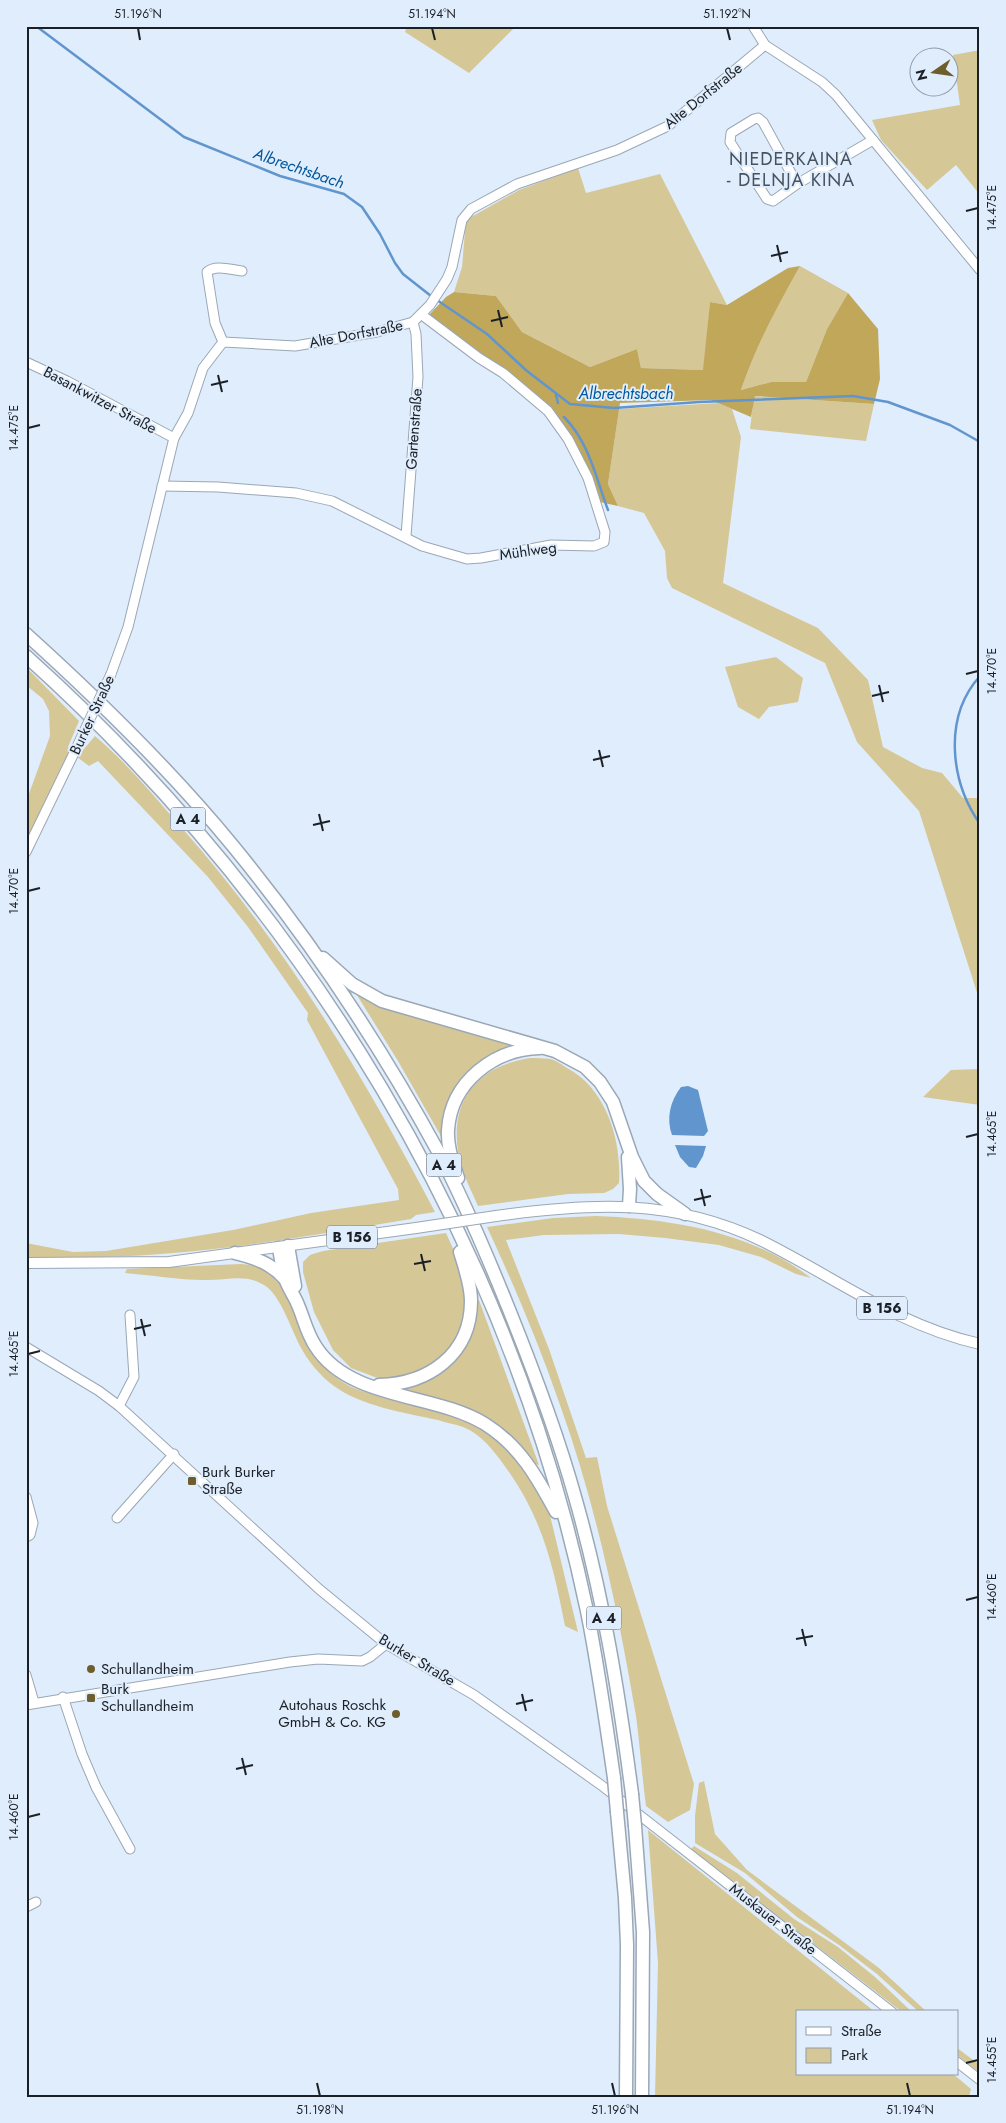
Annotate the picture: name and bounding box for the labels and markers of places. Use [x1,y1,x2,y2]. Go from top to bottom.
place label: Burk Burker Straße [202,1461,276,1500]
marker: Burk Burker Straße [186,1475,198,1487]
place label: Schullandheim [101,1658,194,1680]
marker: Schullandheim [85,1663,97,1675]
place label: Burk Schullandheim [101,1678,194,1717]
marker: Burk Schullandheim [85,1692,97,1704]
place label: Autohaus Roschk GmbH & Co. KG [278,1694,386,1733]
marker: Autohaus Roschk GmbH & Co. KG [390,1708,402,1720]

